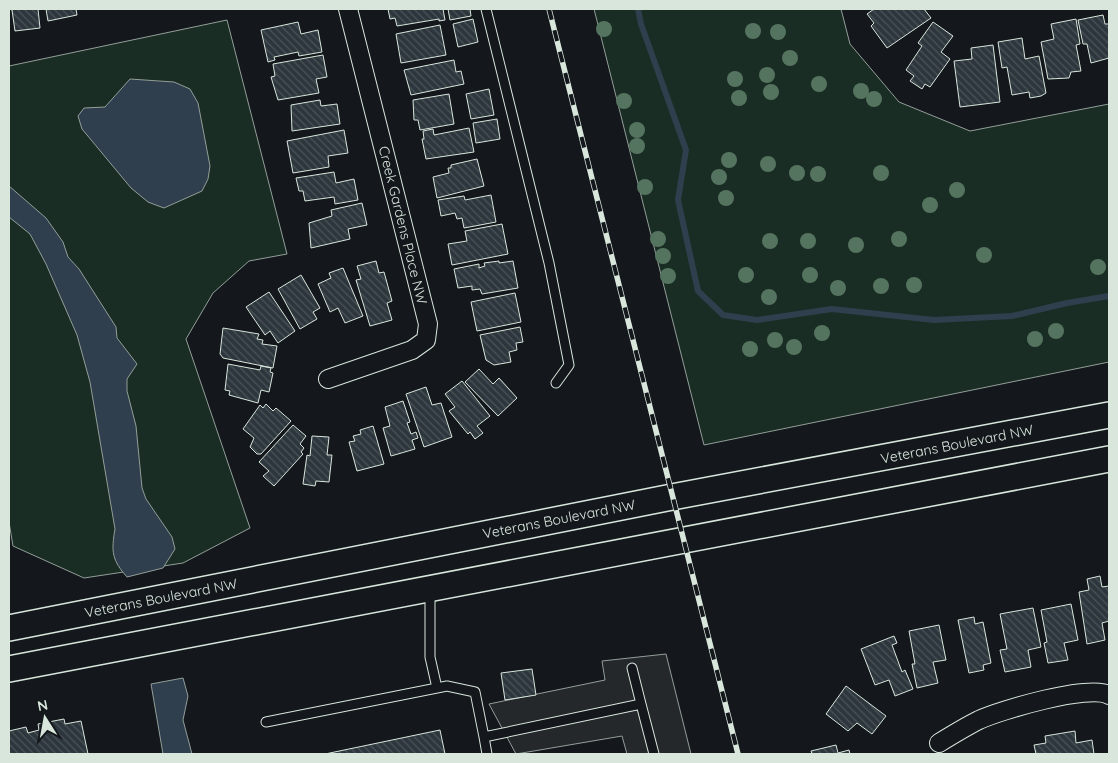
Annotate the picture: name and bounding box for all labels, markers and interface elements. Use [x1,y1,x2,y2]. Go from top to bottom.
street label: Creek Gardens Place NW [375,144,431,306]
street label: Veterans Boulevard NW [879,420,1035,468]
street label: Veterans Boulevard NW [481,495,637,543]
street label: Veterans Boulevard NW [83,574,239,622]
north arrow [20,693,70,743]
text: N [36,695,49,715]

